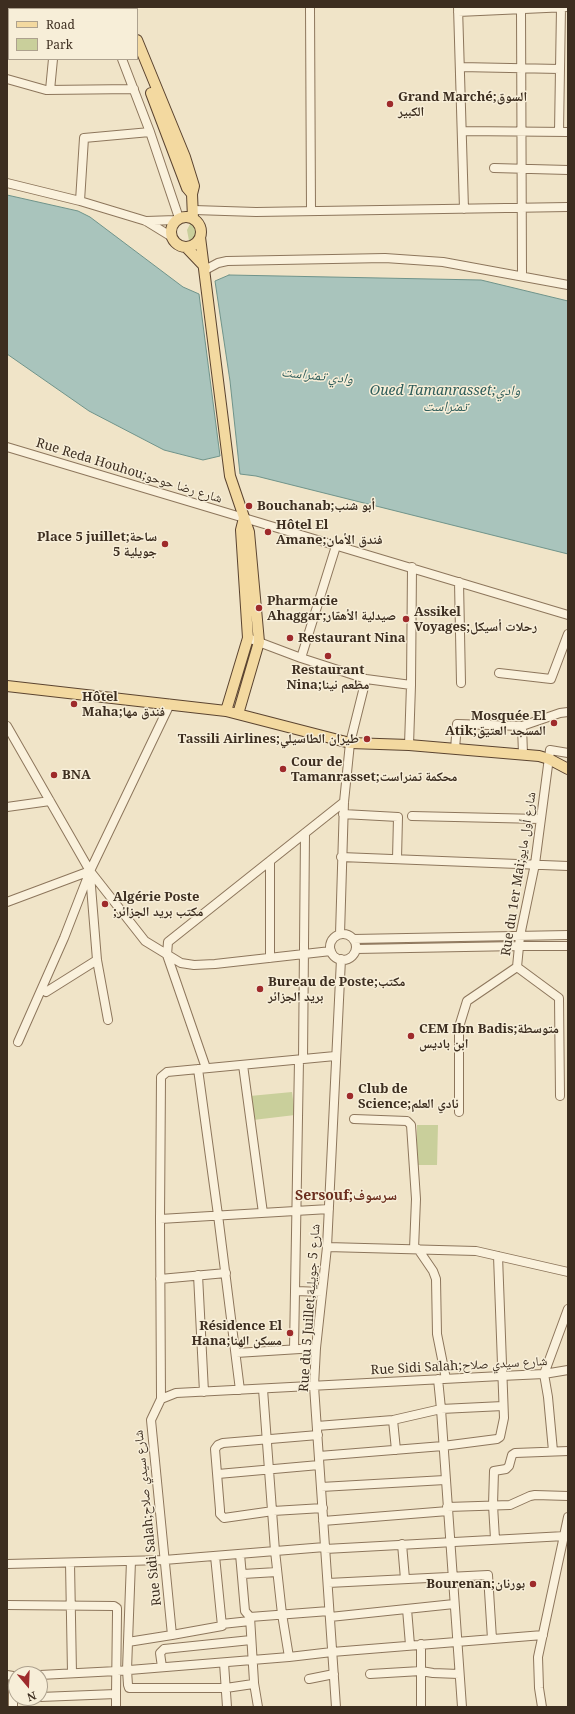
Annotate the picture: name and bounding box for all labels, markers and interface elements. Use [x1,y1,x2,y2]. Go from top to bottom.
legend [8,8,138,60]
text: Road [46,16,75,33]
text: Park [46,36,73,53]
place label: Grand Marché;السوق الكبير [398,89,527,120]
marker: Grand Marché;السوق الكبير [385,99,395,109]
water label: وادي تمنراست [280,364,354,388]
water label: Oued Tamanrasset;وادي تمنراست [370,383,520,416]
street label: Rue Reda Houhou;شارع رضا حوحو [34,435,224,507]
place label: Bouchanab;أبو شنب [257,498,375,514]
marker: Bouchanab;أبو شنب [244,501,254,511]
place label: Hôtel El Amane;فندق الأمان [276,517,383,548]
marker: Hôtel El Amane;فندق الأمان [263,527,273,537]
place label: Place 5 juillet;ساحة 5 جويلية [37,529,157,560]
marker: Place 5 juillet;ساحة 5 جويلية [160,539,170,549]
place label: Pharmacie Ahaggar;صيدلية الأهقار [267,593,396,624]
marker: Pharmacie Ahaggar;صيدلية الأهقار [254,603,264,613]
place label: Assikel Voyages;رحلات أسيكل [414,604,537,635]
marker: Assikel Voyages;رحلات أسيكل [401,614,411,624]
place label: Restaurant Nina [298,630,406,646]
marker: Restaurant Nina [285,633,295,643]
marker: Restaurant Nina;مطعم نينا [323,651,333,661]
place label: Restaurant Nina;مطعم نينا [287,662,369,693]
place label: Hôtel Maha;فندق مها [82,689,165,720]
marker: Hôtel Maha;فندق مها [69,699,79,709]
place label: Mosquée El Atik;المسجد العتيق [445,708,546,739]
marker: Mosquée El Atik;المسجد العتيق [549,718,559,728]
place label: Tassili Airlines;طيران الطاسيلي [178,731,359,747]
marker: Tassili Airlines;طيران الطاسيلي [362,734,372,744]
place label: Cour de Tamanrasset;محكمة تمنراست [291,754,457,785]
marker: Cour de Tamanrasset;محكمة تمنراست [278,764,288,774]
place label: BNA [62,767,91,783]
marker: BNA [49,770,59,780]
street label: Rue du 1er Mai;شارع أول مايو [498,791,540,957]
place label: Algérie Poste ;مكتب بريد الجزائر [113,889,203,920]
marker: Algérie Poste ;مكتب بريد الجزائر [100,899,110,909]
place label: Bureau de Poste;مكتب بريد الجزائر [268,974,405,1005]
marker: Bureau de Poste;مكتب بريد الجزائر [255,984,265,994]
place label: CEM Ibn Badis;متوسطة ابن باديس [419,1021,559,1052]
marker: CEM Ibn Badis;متوسطة ابن باديس [406,1031,416,1041]
place label: Club de Science;نادي العلم [358,1081,459,1112]
marker: Club de Science;نادي العلم [345,1091,355,1101]
district label: Sersouf;سرسوف [295,1188,397,1204]
street label: Rue du 5 Juillet,شارع 5 جويلية [296,1223,324,1393]
place label: Résidence El Hana;مسكن الهنا [191,1318,282,1349]
marker: Résidence El Hana;مسكن الهنا [285,1328,295,1338]
street label: Rue Sidi Salah;شارع سيدي صلاح [370,1354,548,1378]
street label: Rue Sidi Salah;شارع سيدي صلاح [131,1429,165,1607]
place label: Bourenan;بورنان [426,1576,525,1592]
marker: Bourenan;بورنان [528,1579,538,1589]
north arrow [8,1666,48,1706]
text: N [25,1688,38,1705]

